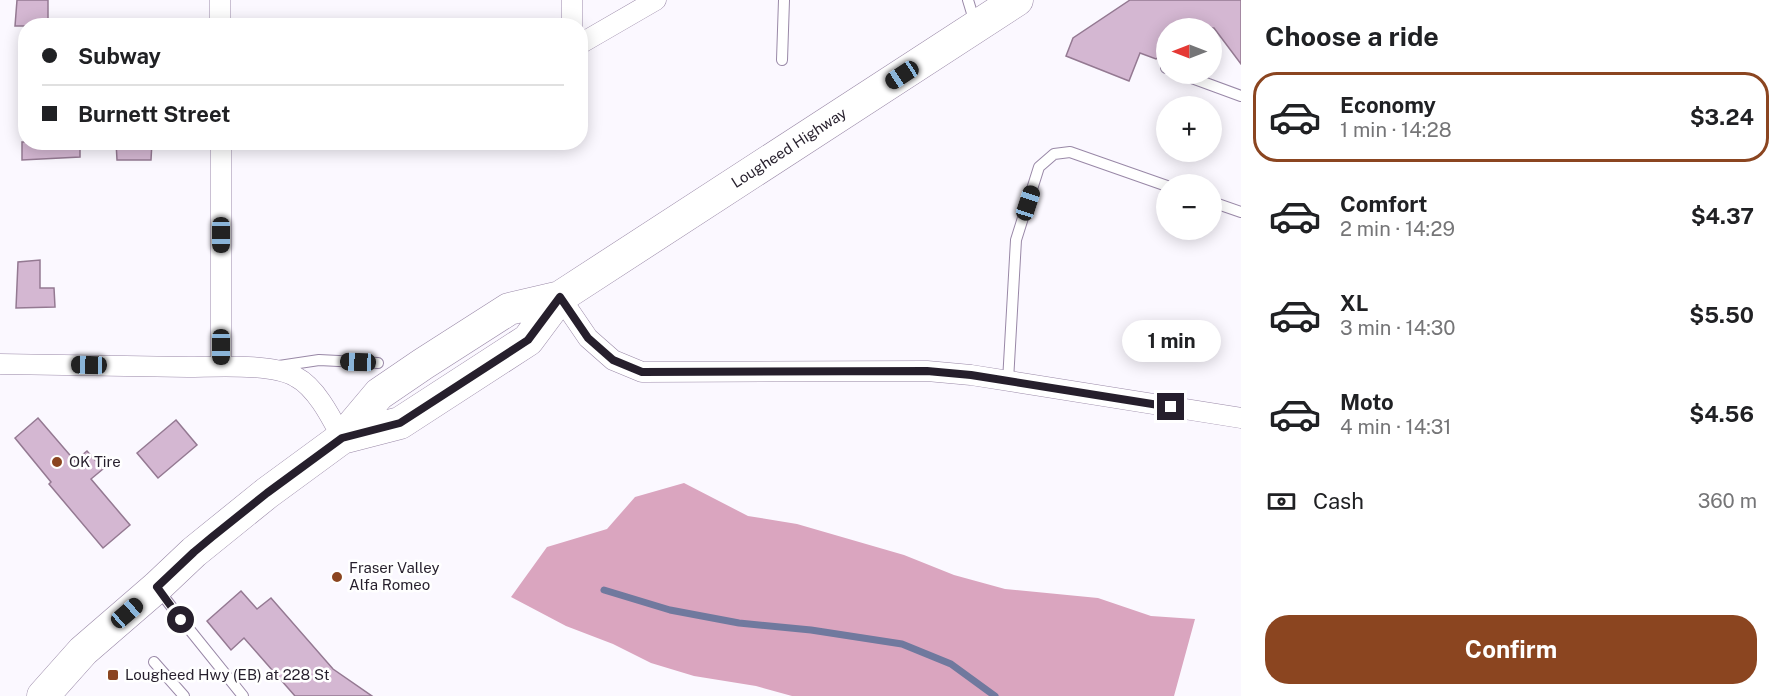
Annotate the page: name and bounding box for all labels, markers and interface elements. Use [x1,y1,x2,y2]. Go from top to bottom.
north arrow [1156,18,1222,84]
map controls [1156,18,1222,240]
text: Choose a ride [1265,20,1439,52]
text: Subway [78,43,161,69]
car [882,58,922,92]
icon: car [1268,90,1322,144]
text: Economy [1340,92,1436,118]
button: + [1156,96,1222,162]
text: Burnett Street [78,101,230,127]
street label: Lougheed Highway [728,104,849,191]
text: $3.24 [1690,104,1754,130]
text: 1 min · 14:28 [1340,118,1452,142]
button: − [1156,174,1222,240]
car [1014,183,1042,223]
icon: car [1268,189,1322,243]
text: Comfort [1340,191,1427,217]
text: $4.37 [1691,203,1754,229]
car [212,217,230,253]
text: 2 min · 14:29 [1340,217,1455,241]
icon: car [1268,288,1322,342]
text: XL [1340,290,1368,316]
text: $5.50 [1689,302,1754,328]
text: 3 min · 14:30 [1340,316,1456,340]
callout: 1 min [1122,320,1220,362]
car [212,329,230,365]
text: 1 min [1147,329,1196,353]
car [340,352,376,372]
car [71,356,107,374]
icon: car [1268,387,1322,441]
text: Moto [1340,389,1394,415]
route end [1157,393,1184,420]
text: $4.56 [1689,401,1754,427]
text: 4 min · 14:31 [1340,415,1452,439]
place label: OK Tire [69,453,121,470]
marker: OK Tire [50,455,64,469]
icon: cash [1265,485,1298,518]
text: Cash [1313,488,1364,514]
text: 360 m [1698,489,1757,513]
place label: Fraser Valley Alfa Romeo [349,559,440,593]
marker: Fraser Valley Alfa Romeo [330,570,344,584]
car [108,594,146,632]
route start [167,606,194,633]
button: Confirm [1265,615,1757,684]
place label: Lougheed Hwy (EB) at 228 St [125,666,330,683]
marker: Lougheed Hwy (EB) at 228 St [106,668,120,682]

